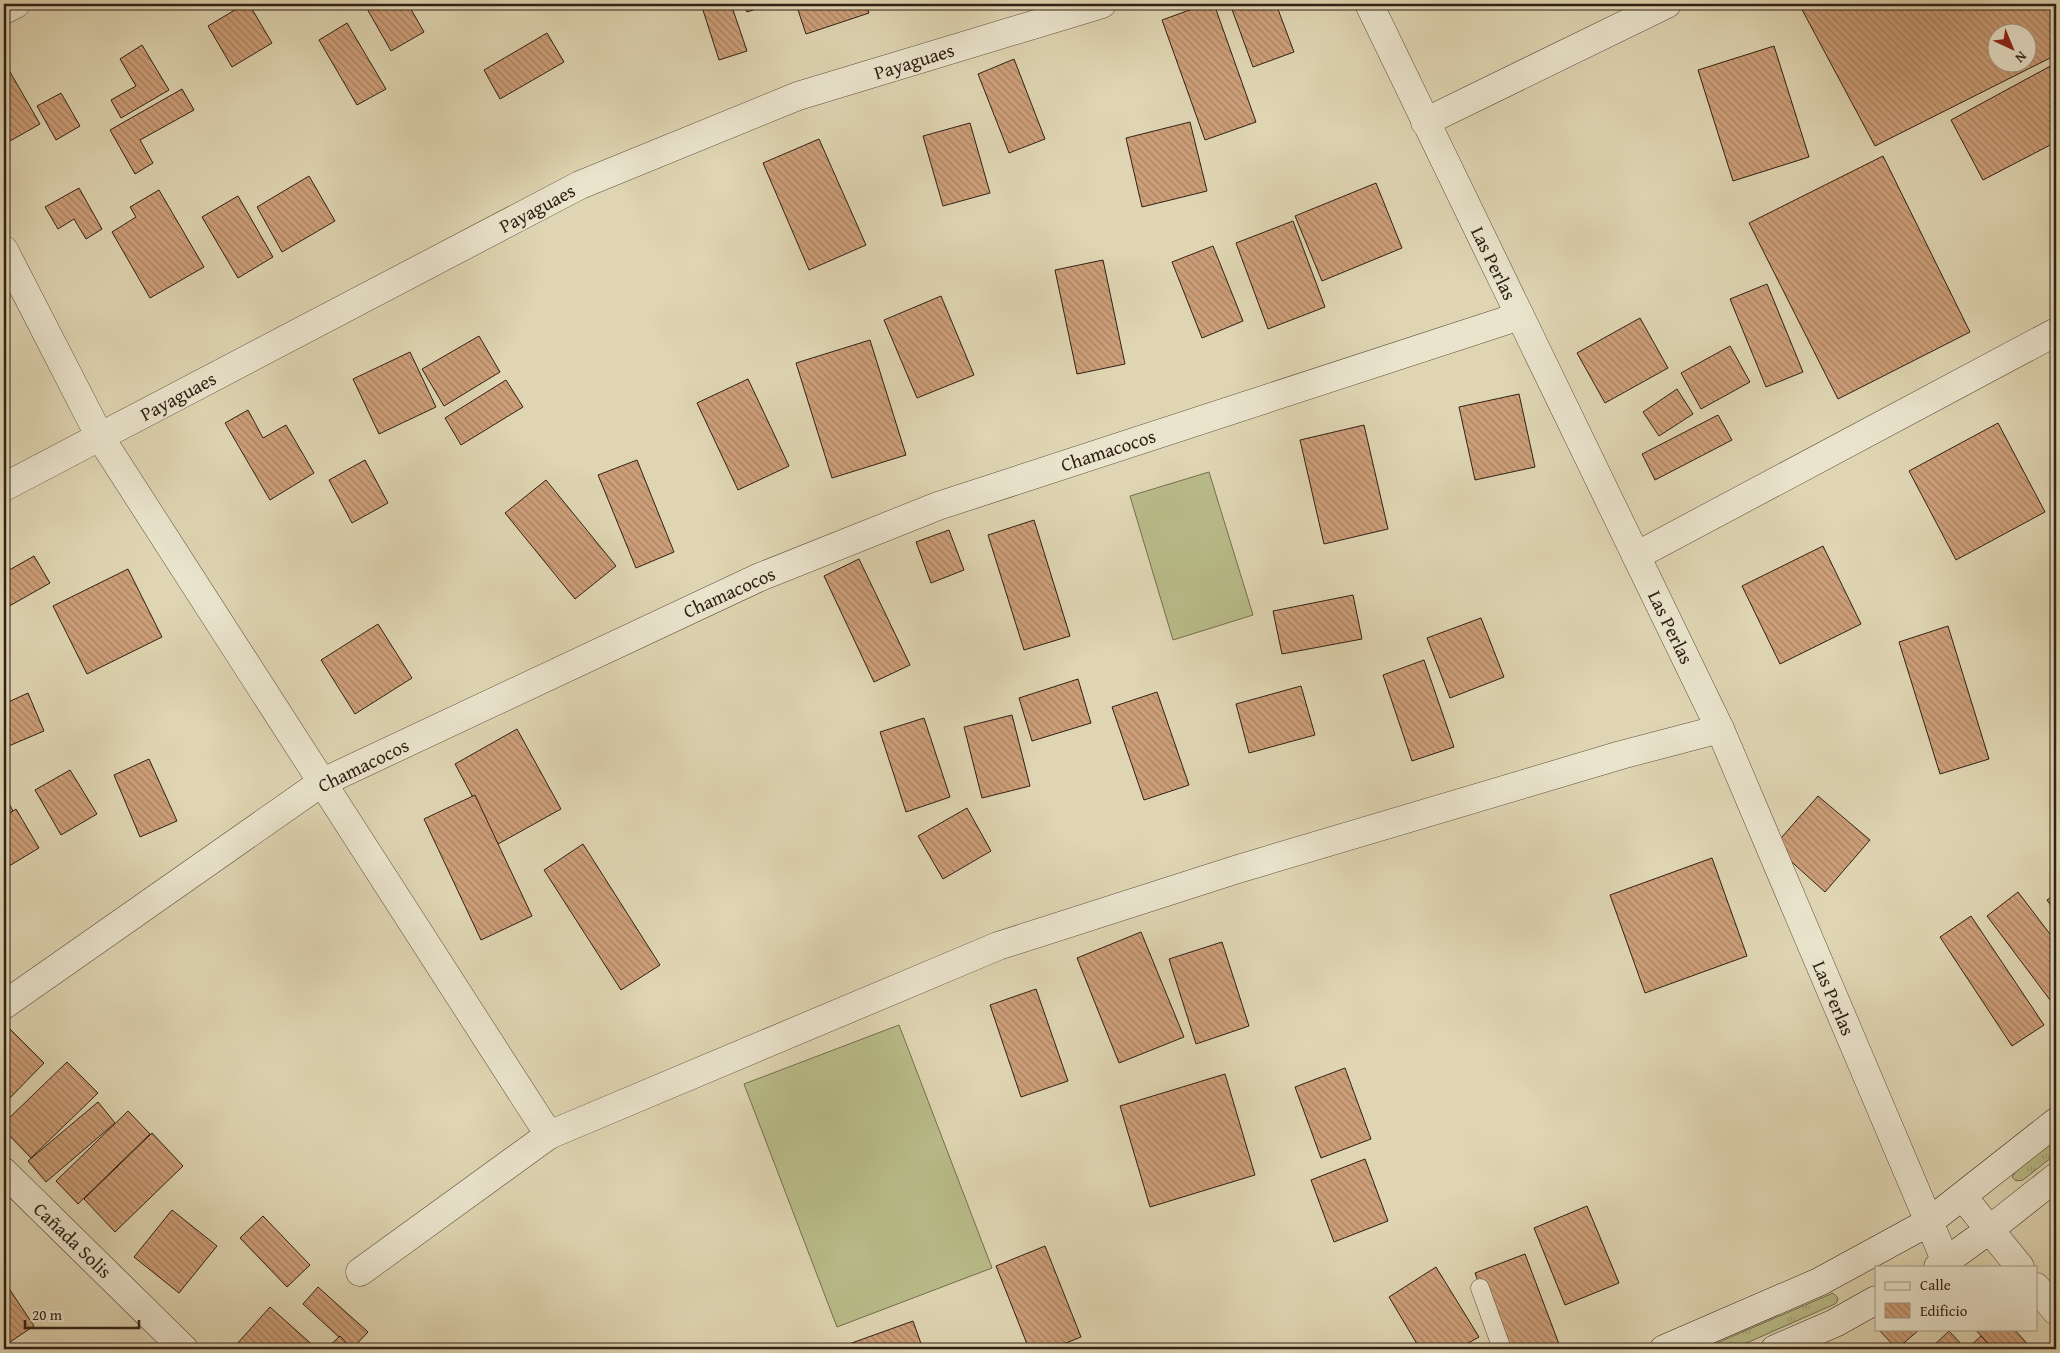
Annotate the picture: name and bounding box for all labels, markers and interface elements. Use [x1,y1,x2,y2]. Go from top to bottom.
north arrow [1988,22,2038,72]
street label: Payaguaes [870,36,958,86]
text: N [2010,47,2031,68]
street label: Payaguaes [494,176,580,240]
street label: Las Perlas [1464,221,1524,305]
street label: Payaguaes [135,364,221,428]
street label: Chamacocos [1057,422,1159,478]
street label: Chamacocos [678,559,780,625]
street label: Las Perlas [1641,585,1701,669]
street label: Chamacocos [313,731,413,799]
street label: Las Perlas [1806,956,1862,1040]
street label: Cañada Solis [28,1195,118,1285]
legend [1875,1266,2038,1330]
text: Calle [1920,1274,1951,1295]
scale bar [25,1298,139,1330]
text: Edificio [1920,1300,1968,1321]
text: 20 m [32,1304,63,1325]

